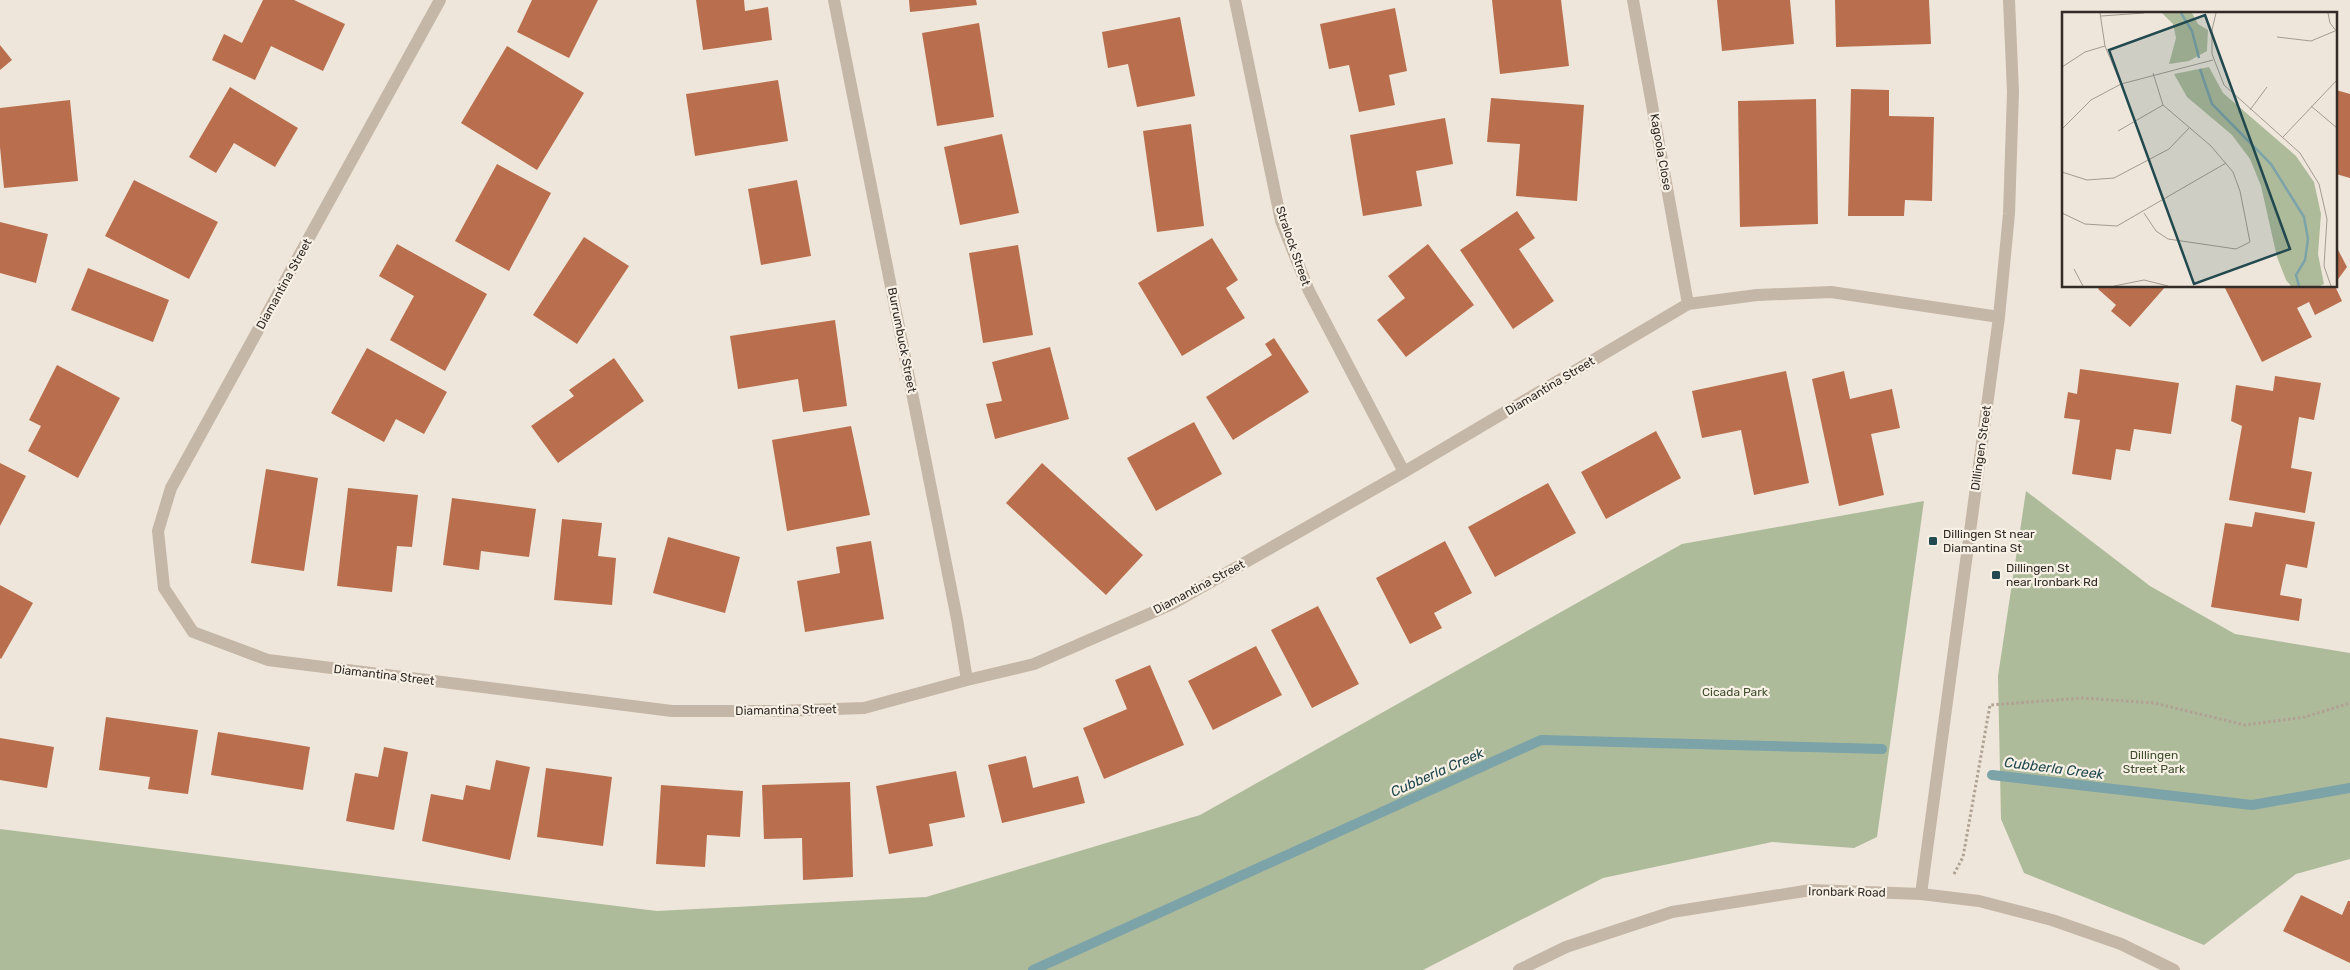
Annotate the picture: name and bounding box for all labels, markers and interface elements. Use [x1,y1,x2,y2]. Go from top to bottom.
inset map [2062,12,2338,288]
street label: Kagoola Close [1647,112,1675,192]
street label: Stralock Street [1273,204,1313,288]
street label: Diamantina Street [253,236,315,332]
street label: Burrumbuck Street [885,286,919,394]
street label: Diamantina Street [1503,354,1597,418]
street label: Dillingen Street [1968,404,1994,492]
place label: Dillingen St near Diamantina St [1943,527,2035,555]
marker: Dillingen St near Diamantina St [1927,535,1939,547]
street label: Diamantina Street [1151,557,1247,617]
place label: Dillingen St near Ironbark Rd [2006,561,2098,589]
marker: Dillingen St near Ironbark Rd [1990,569,2002,581]
street label: Diamantina Street [333,662,435,688]
park label: Cicada Park [1702,685,1769,699]
street label: Diamantina Street [735,702,837,718]
water label: Cubberla Creek [1388,744,1487,801]
park label: Dillingen Street Park [2123,748,2186,776]
water label: Cubberla Creek [2003,754,2105,783]
street label: Ironbark Road [1808,884,1886,900]

